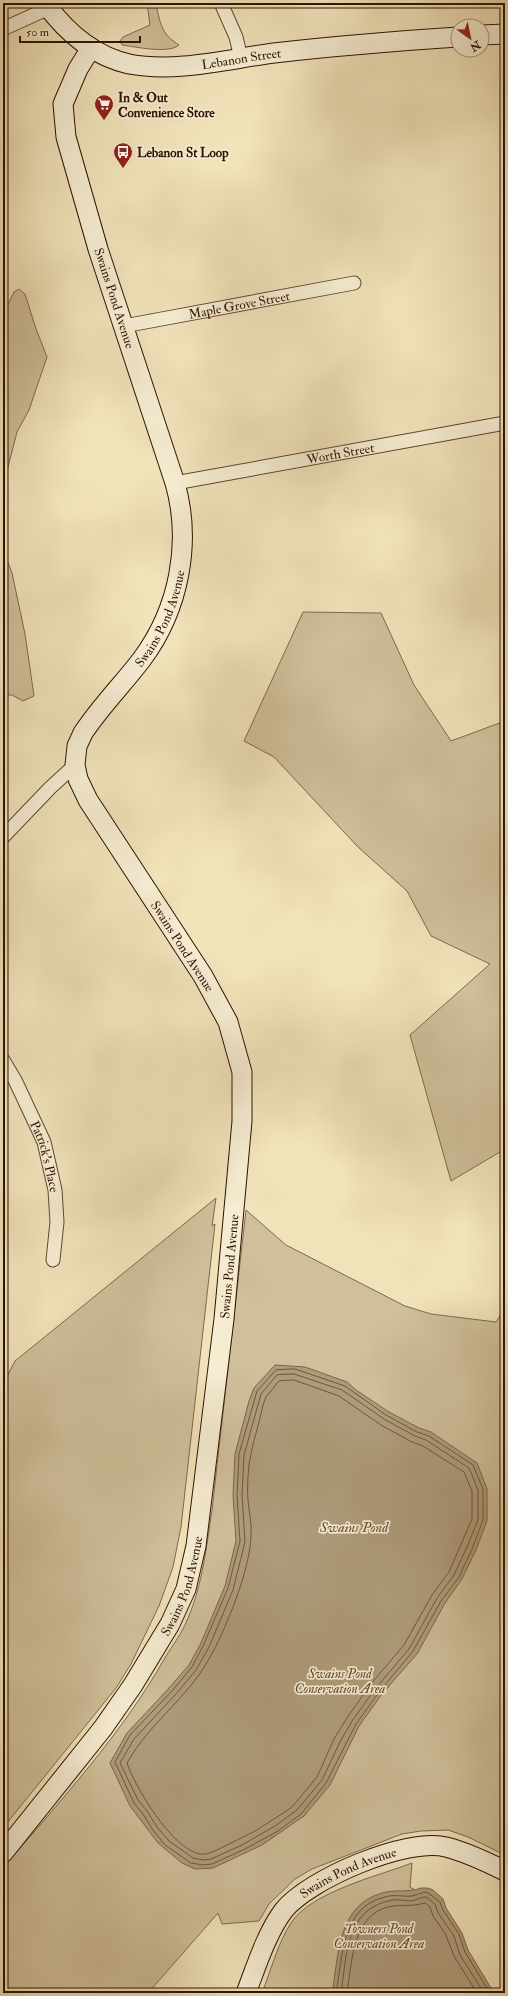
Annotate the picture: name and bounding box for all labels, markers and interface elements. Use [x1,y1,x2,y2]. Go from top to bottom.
scale bar [20,18,140,44]
north arrow [450,18,490,58]
text: 50 m [26,25,50,40]
text: N [467,37,484,55]
street label: Lebanon Street [201,45,282,73]
place label: In & Out Convenience Store [118,90,215,121]
supermarket icon: In & Out Convenience Store [93,93,115,121]
bus stop icon: Lebanon St Loop [112,141,134,169]
place label: Lebanon St Loop [137,145,229,162]
street label: Swains Pond Avenue [90,246,138,351]
street label: Maple Grove Street [187,288,291,323]
street label: Worth Street [304,440,376,468]
street label: Swains Pond Avenue [132,568,189,671]
street label: Swains Pond Avenue [147,898,218,995]
street label: Patrick's Place [26,1118,62,1194]
street label: Swains Pond Avenue [217,1213,243,1319]
water label: Swains Pond [319,1519,389,1536]
street label: Swains Pond Avenue [158,1535,206,1639]
park label: Swains Pond Conservation Area [295,1666,385,1697]
street label: Swains Pond Avenue [297,1844,399,1902]
park label: Towners Pond Conservation Area [334,1921,424,1952]

